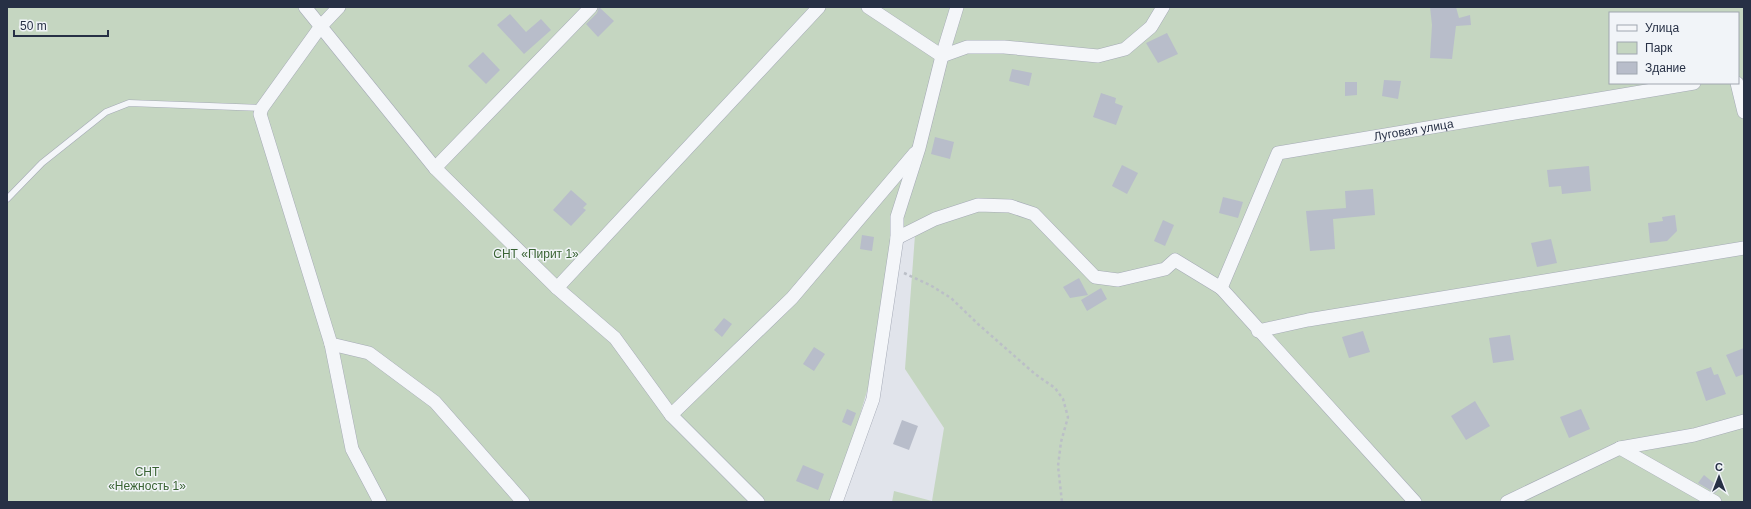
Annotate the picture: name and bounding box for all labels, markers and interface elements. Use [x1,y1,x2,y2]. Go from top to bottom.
scale bar [14,12,108,38]
legend [1609,12,1739,84]
text: 50 m [20,19,47,33]
text: Улица [1645,21,1679,35]
text: Парк [1645,41,1673,55]
text: Здание [1645,61,1686,75]
street label: Луговая улица [1373,117,1455,144]
park label: СНТ «Пирит 1» [493,247,579,261]
north arrow [1699,457,1739,497]
text: С [1715,461,1723,473]
park label: СНТ «Нежность 1» [108,465,186,493]

